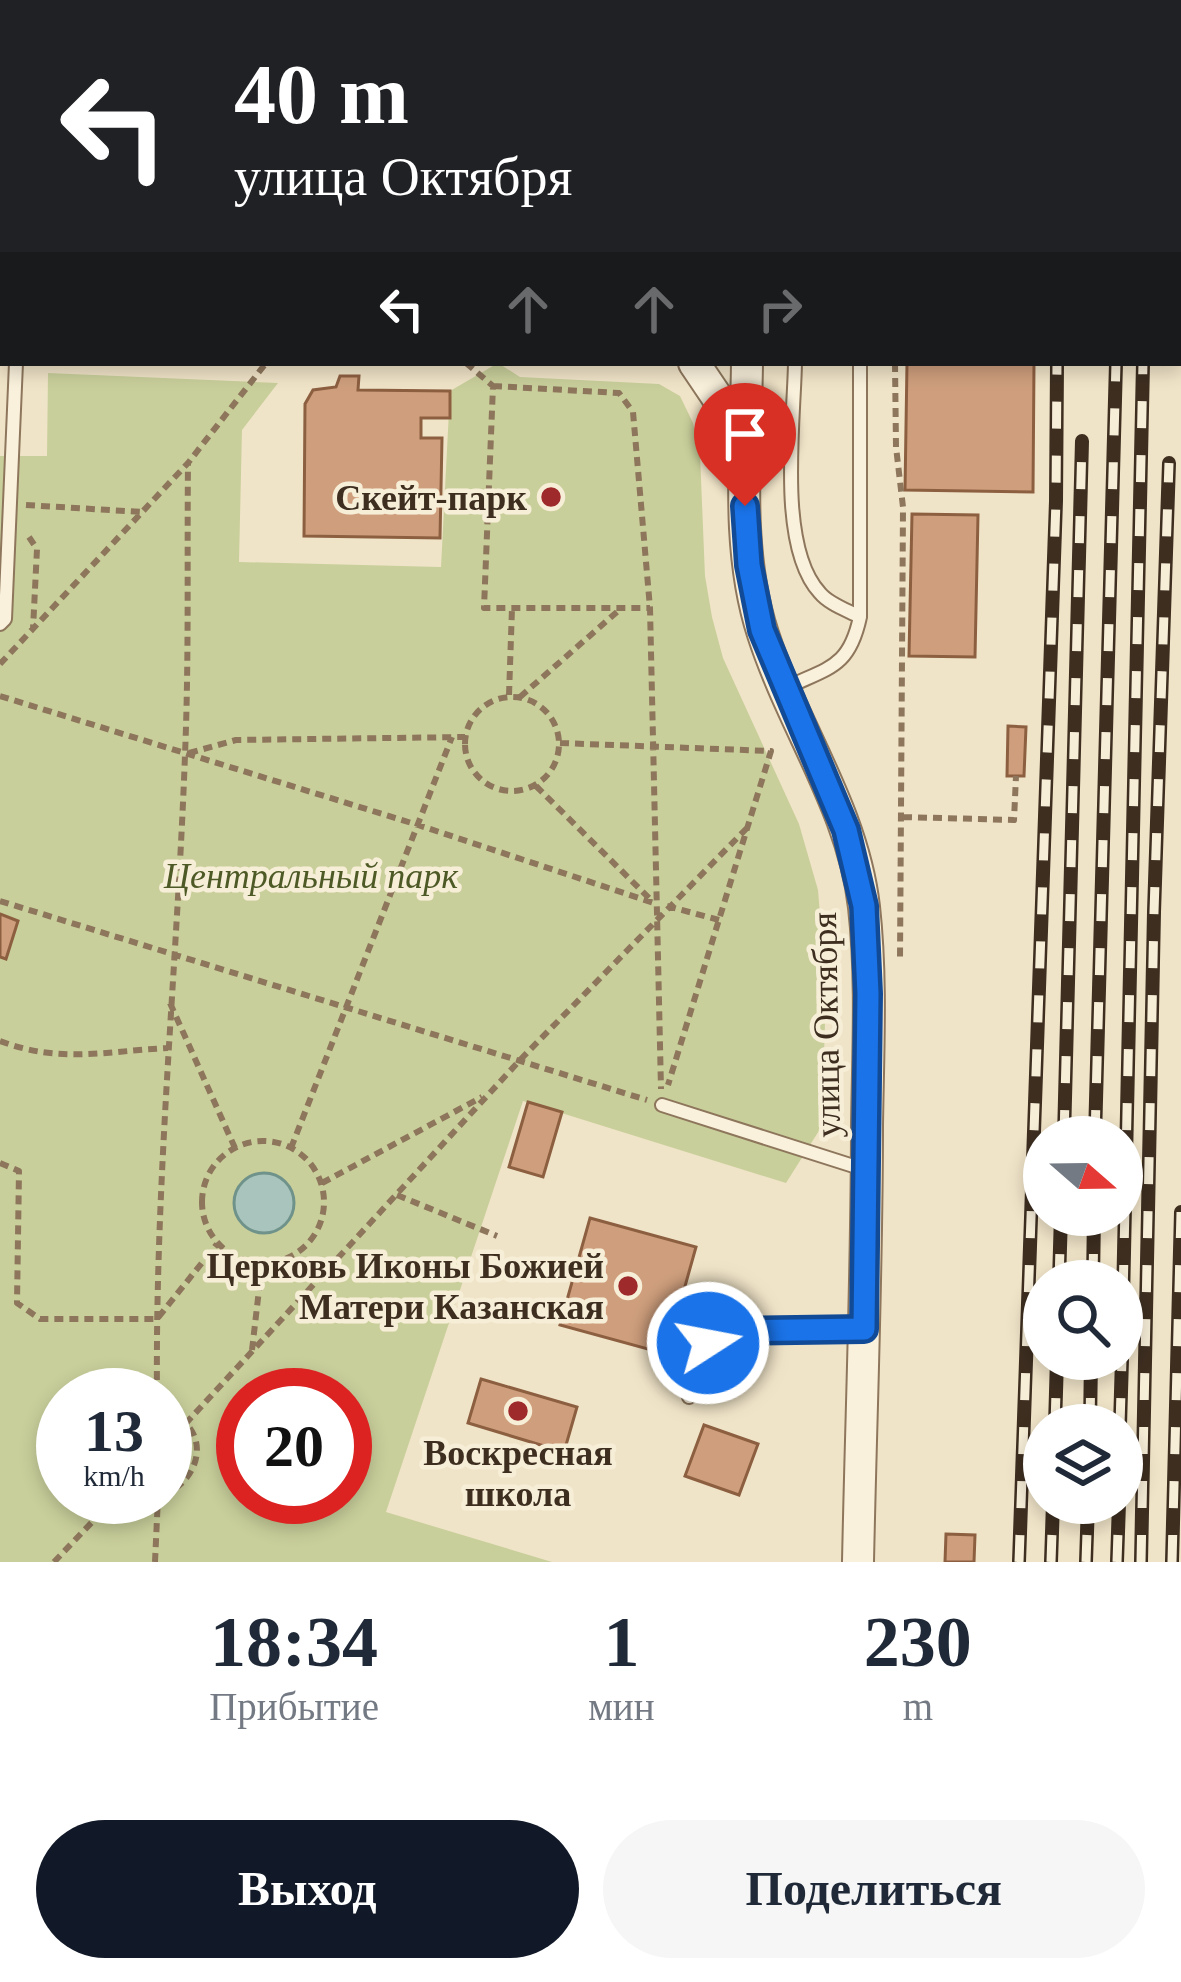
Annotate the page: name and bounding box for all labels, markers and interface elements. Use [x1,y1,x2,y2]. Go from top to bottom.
icon: left [36,48,192,204]
text: 40 m [234,48,409,141]
text: улица Октября [234,147,572,207]
icon: left [369,276,435,342]
icon: ahead [495,276,561,342]
icon: ahead [621,276,687,342]
icon: right [747,276,813,342]
pin [694,383,796,506]
icon: arrive [712,401,778,467]
place label: Скейт-парк [335,478,527,518]
marker: Скейт-парк [538,484,564,510]
park label: Центральный парк [163,856,459,896]
street label: улица Октября [804,912,848,1138]
north arrow [1023,1116,1143,1236]
map controls [1023,1116,1143,1524]
place label: Церковь Иконы Божией Матери Казанская [207,1246,604,1327]
button: search [1023,1260,1143,1380]
marker: Церковь Иконы Божией Матери Казанская [615,1273,641,1299]
position arrow [645,1280,771,1406]
speed limit sign: 20 [216,1368,372,1524]
text: 13 [84,1398,144,1464]
marker: Воскресная школа [505,1398,531,1424]
button: layers [1023,1404,1143,1524]
place label: Воскресная школа [423,1433,613,1514]
text: km/h [83,1459,145,1492]
text: 18:34 [210,1602,378,1682]
text: 1 [603,1602,639,1682]
text: 230 [864,1602,972,1682]
text: Прибытие [209,1685,379,1728]
text: мин [588,1685,655,1728]
text: m [903,1685,933,1728]
button: Выход [36,1820,579,1958]
button: Поделиться [603,1820,1145,1958]

